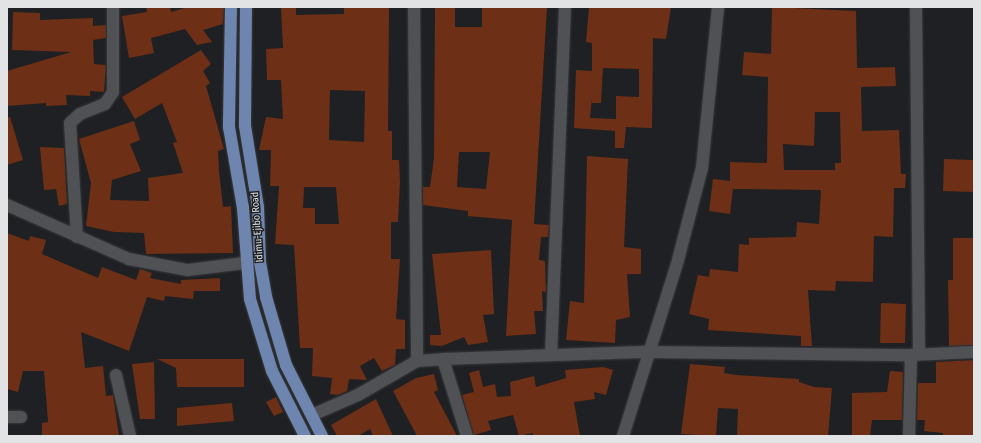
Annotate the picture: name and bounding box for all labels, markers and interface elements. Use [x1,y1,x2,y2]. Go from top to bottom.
street label: Idimu-Ejibo Road [250,191,266,263]

